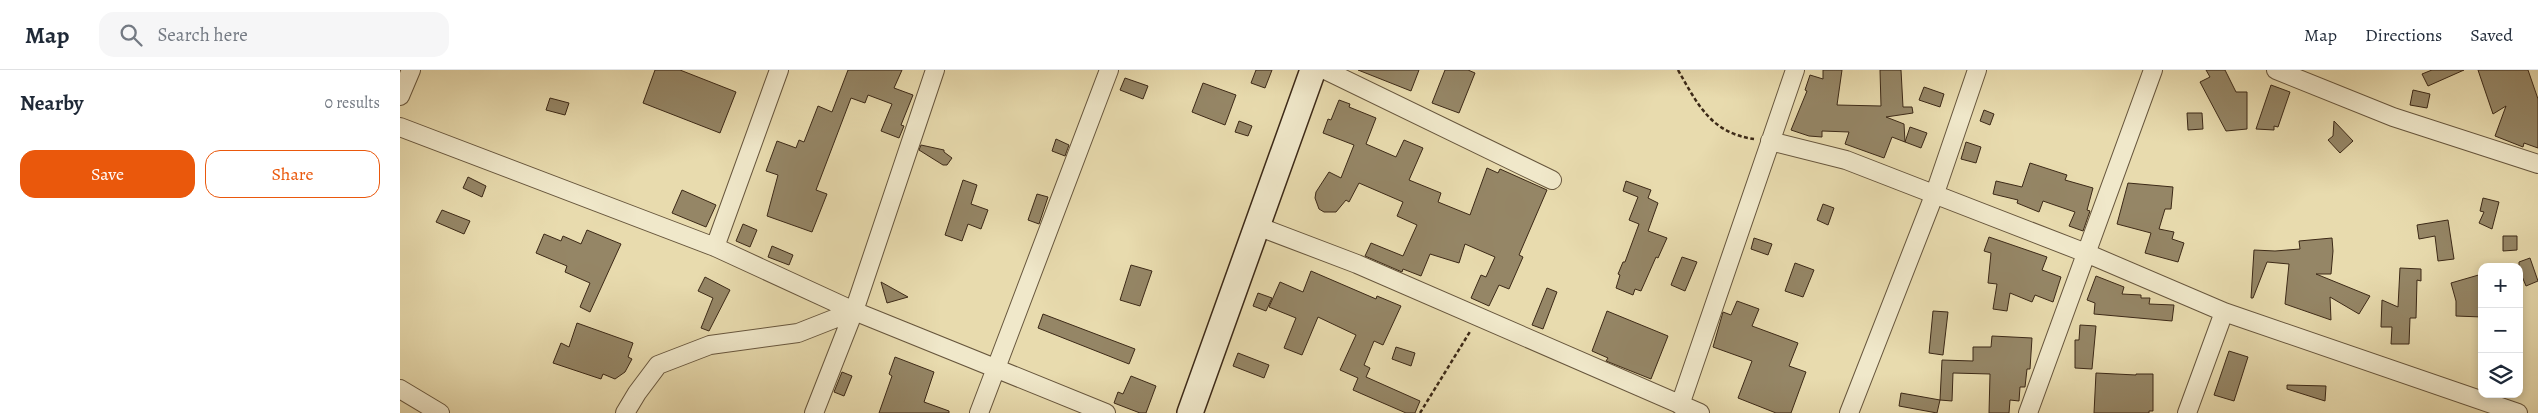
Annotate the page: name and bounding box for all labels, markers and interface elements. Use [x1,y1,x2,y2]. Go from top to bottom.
search box [99,12,449,57]
text: Map [25,19,69,51]
icon: search [117,21,145,49]
text: Search here [157,22,248,48]
text: Map [2304,23,2337,47]
text: Directions [2365,23,2442,47]
text: Saved [2470,23,2513,47]
text: Nearby [20,89,83,117]
text: 0 results [324,92,380,114]
button: Save [20,150,195,198]
button: Share [205,150,380,198]
map controls [2478,263,2523,398]
button: + [2478,263,2523,308]
button: − [2478,308,2523,353]
button: layers [2478,353,2523,398]

